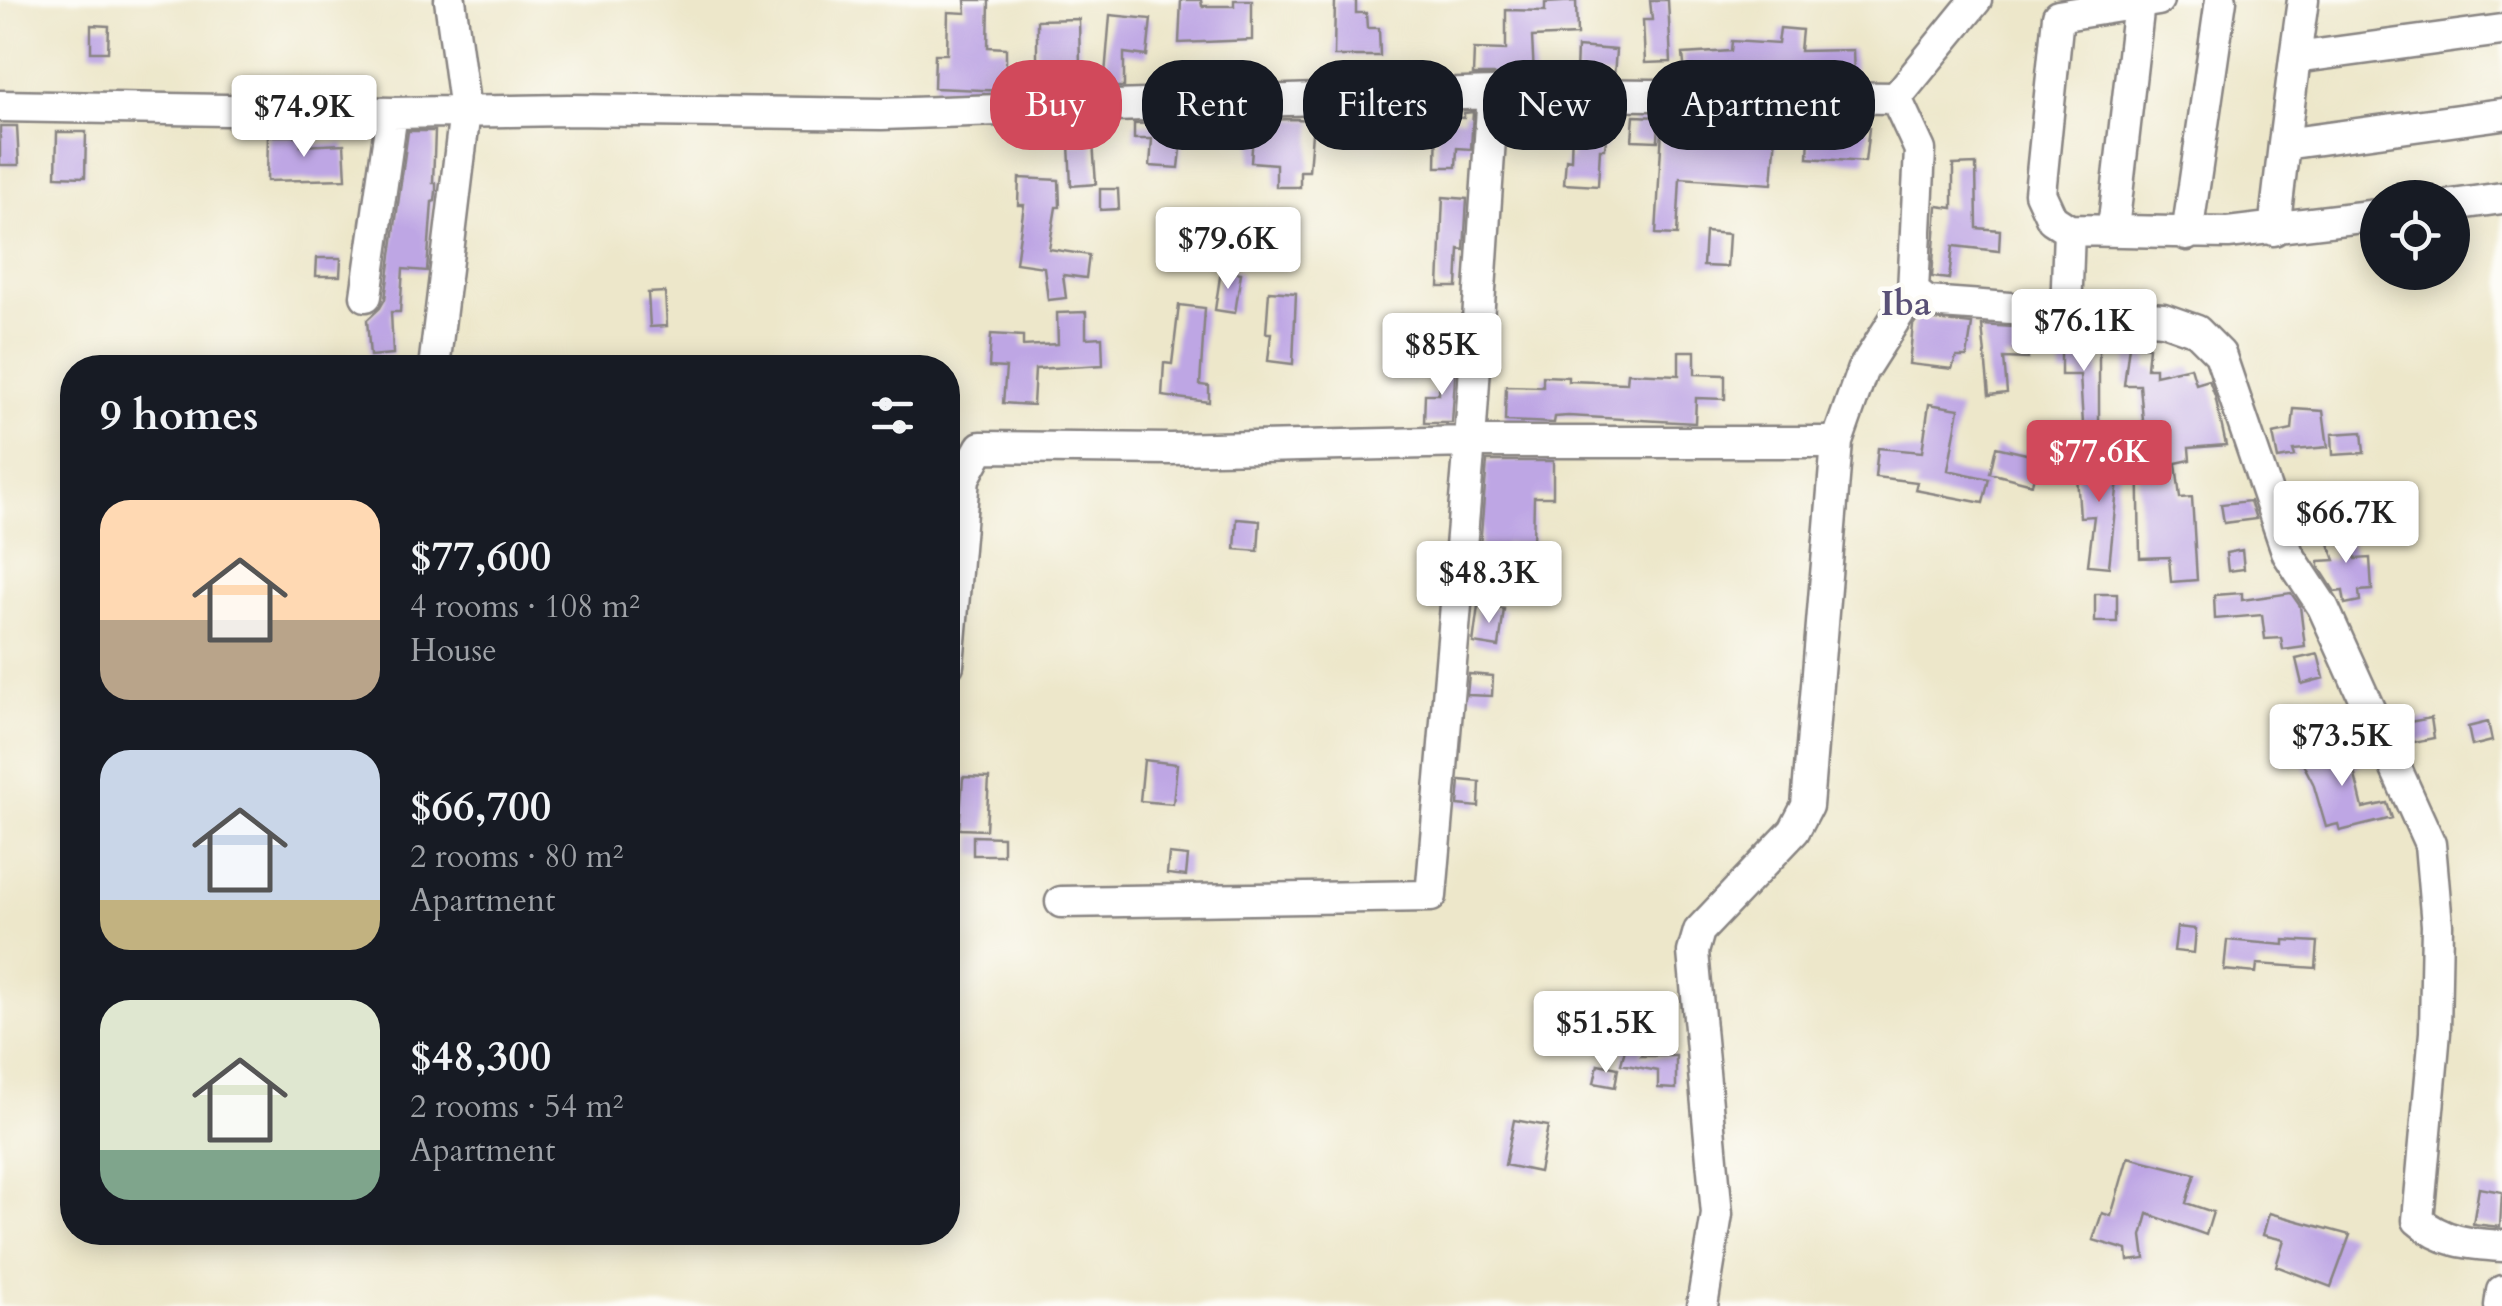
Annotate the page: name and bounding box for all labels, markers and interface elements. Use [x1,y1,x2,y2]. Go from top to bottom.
chip: Buy [990,60,1122,150]
chip: Rent [1142,60,1283,150]
chip: Filters [1303,60,1463,150]
chip: New [1483,60,1627,150]
chip: Apartment [1647,60,1875,150]
pin: $74.9K [223,75,385,160]
text: $74.9K [254,85,354,129]
map controls [2360,180,2470,290]
button: locate [2360,180,2470,290]
pin: $79.6K [1147,207,1309,292]
text: $79.6K [1178,217,1278,261]
district label: Iba [1881,280,1931,328]
pin: $76.1K [2003,289,2165,374]
text: $76.1K [2034,299,2134,343]
pin: $85K [1383,313,1501,398]
text: $85K [1404,323,1480,367]
text: 9 homes [100,387,258,444]
icon: filters [865,388,920,443]
pin: $77.6K [2018,420,2180,505]
text: $77.6K [2049,430,2149,474]
pin: $66.7K [2265,481,2427,566]
text: $66.7K [2296,491,2396,535]
text: $77,600 [410,528,551,585]
icon: home [180,540,300,660]
pin: $48.3K [1408,541,1570,626]
text: $48.3K [1439,551,1539,595]
text: 4 rooms · 108 m² [410,585,640,629]
text: House [410,629,497,673]
pin: $73.5K [2261,704,2423,789]
text: $73.5K [2292,714,2392,758]
text: $66,700 [410,778,551,835]
icon: home [180,790,300,910]
text: 2 rooms · 80 m² [410,835,623,879]
text: Apartment [410,879,555,923]
pin: $51.5K [1525,991,1687,1076]
text: $51.5K [1556,1001,1656,1045]
text: $48,300 [410,1028,551,1085]
icon: home [180,1040,300,1160]
text: 2 rooms · 54 m² [410,1085,623,1129]
text: Apartment [410,1129,555,1173]

